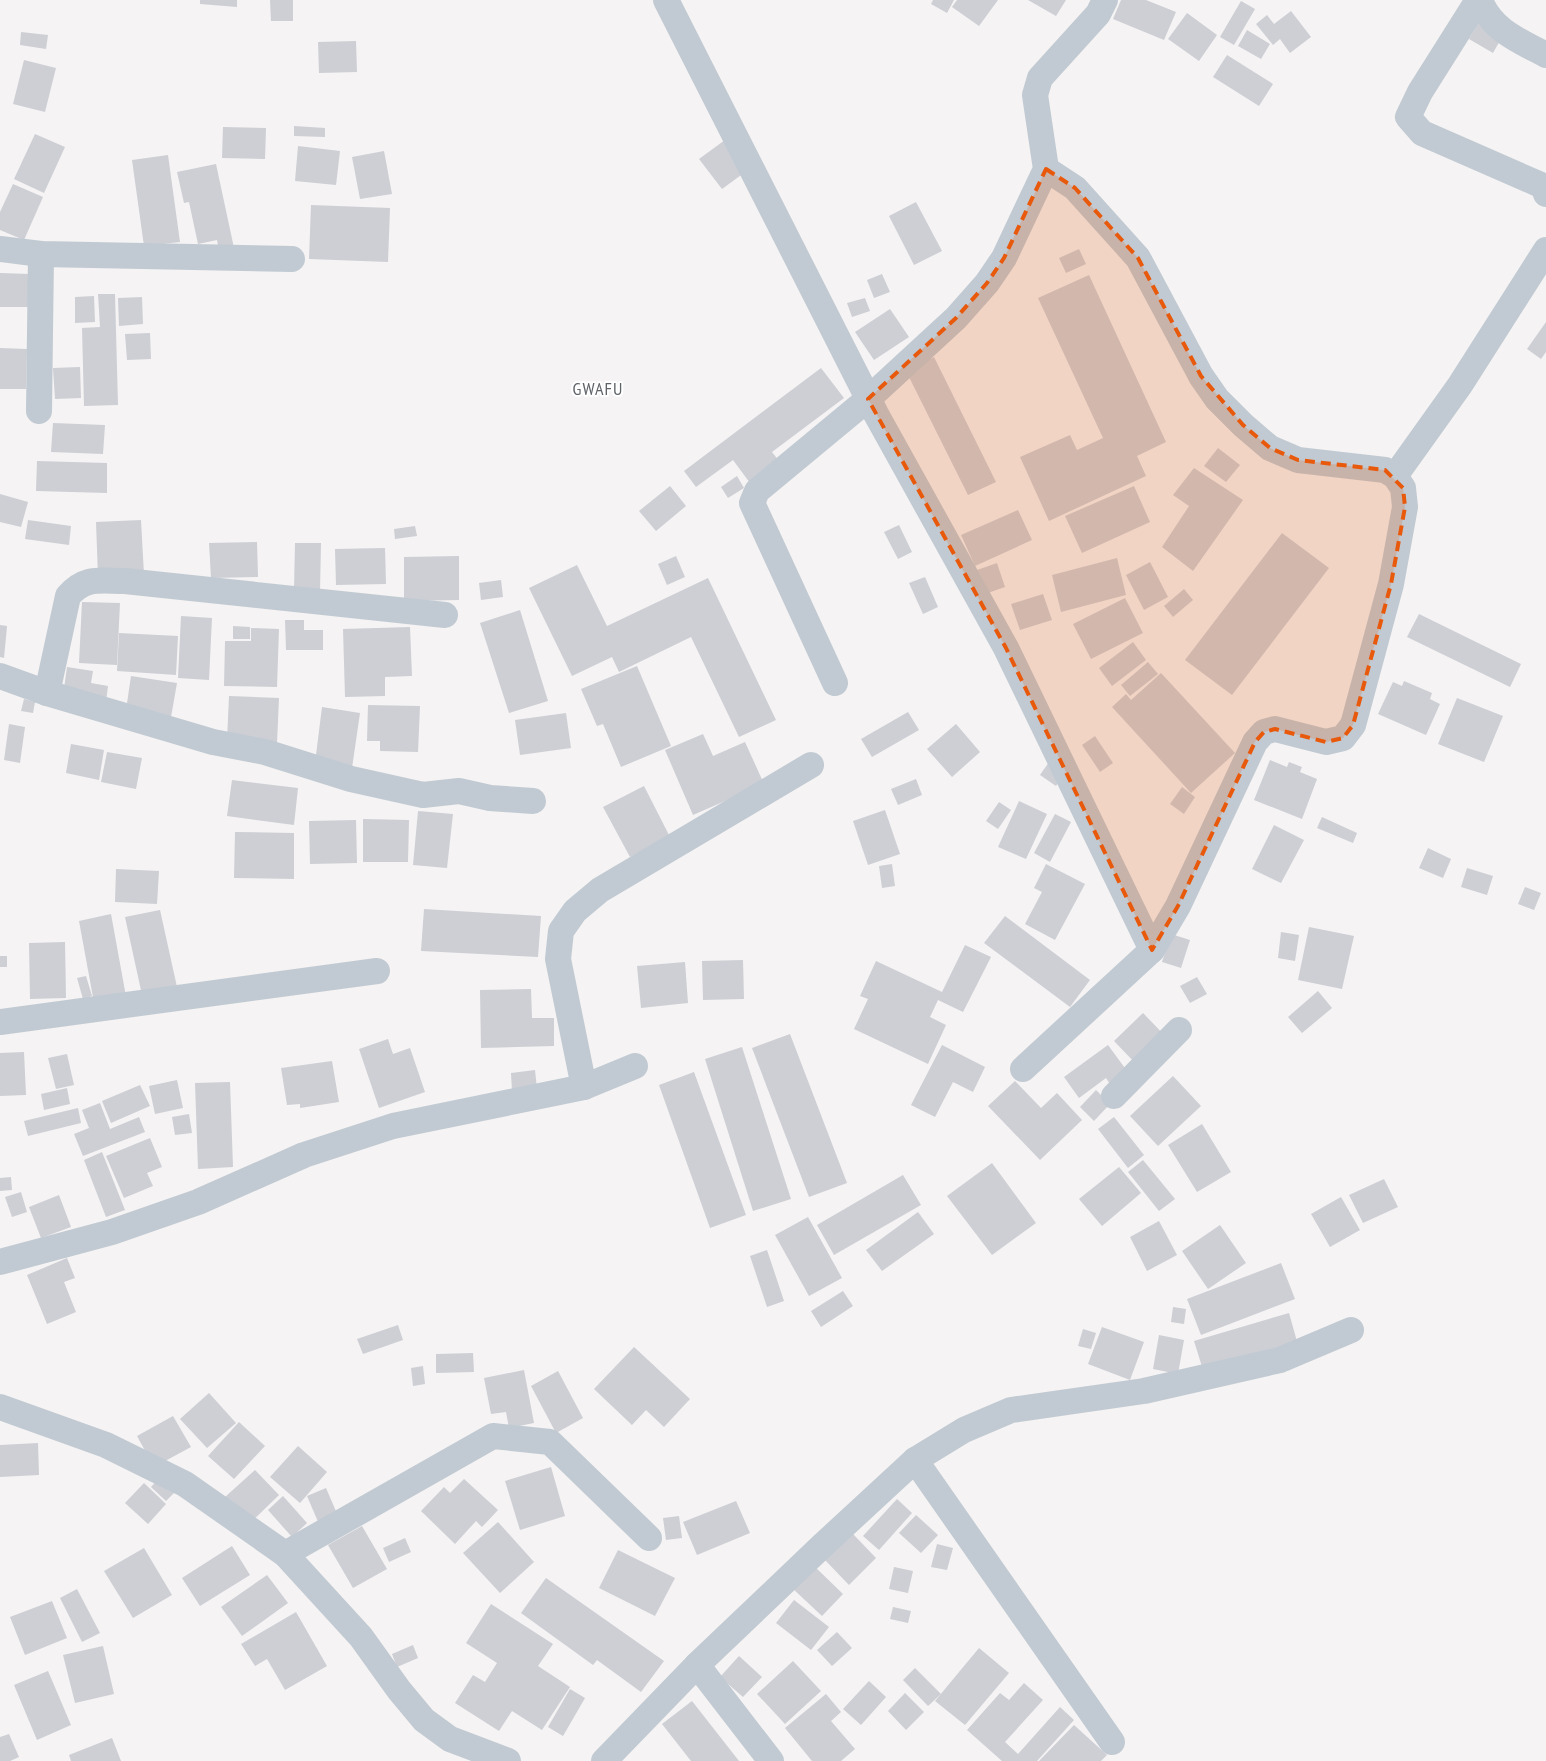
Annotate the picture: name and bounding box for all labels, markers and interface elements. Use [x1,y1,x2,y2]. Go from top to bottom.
district label: GWAFU [573,377,623,400]

